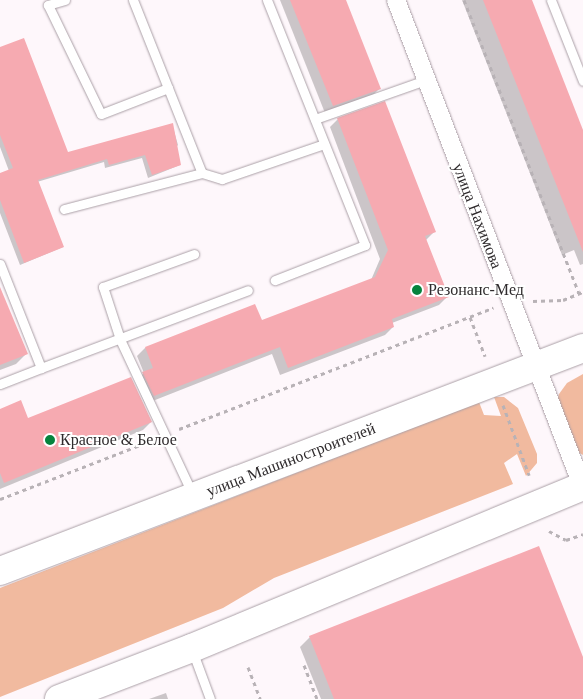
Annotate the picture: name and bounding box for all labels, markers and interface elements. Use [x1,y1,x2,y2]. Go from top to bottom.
street label: улица Нахимова [448,161,506,271]
place label: Резонанс-Мед [428,280,524,300]
marker: Резонанс-Мед [410,283,424,297]
street label: улица Машиностроителей [204,419,378,501]
place label: Красное & Белое [60,430,177,450]
marker: Красное & Белое [44,434,56,446]

